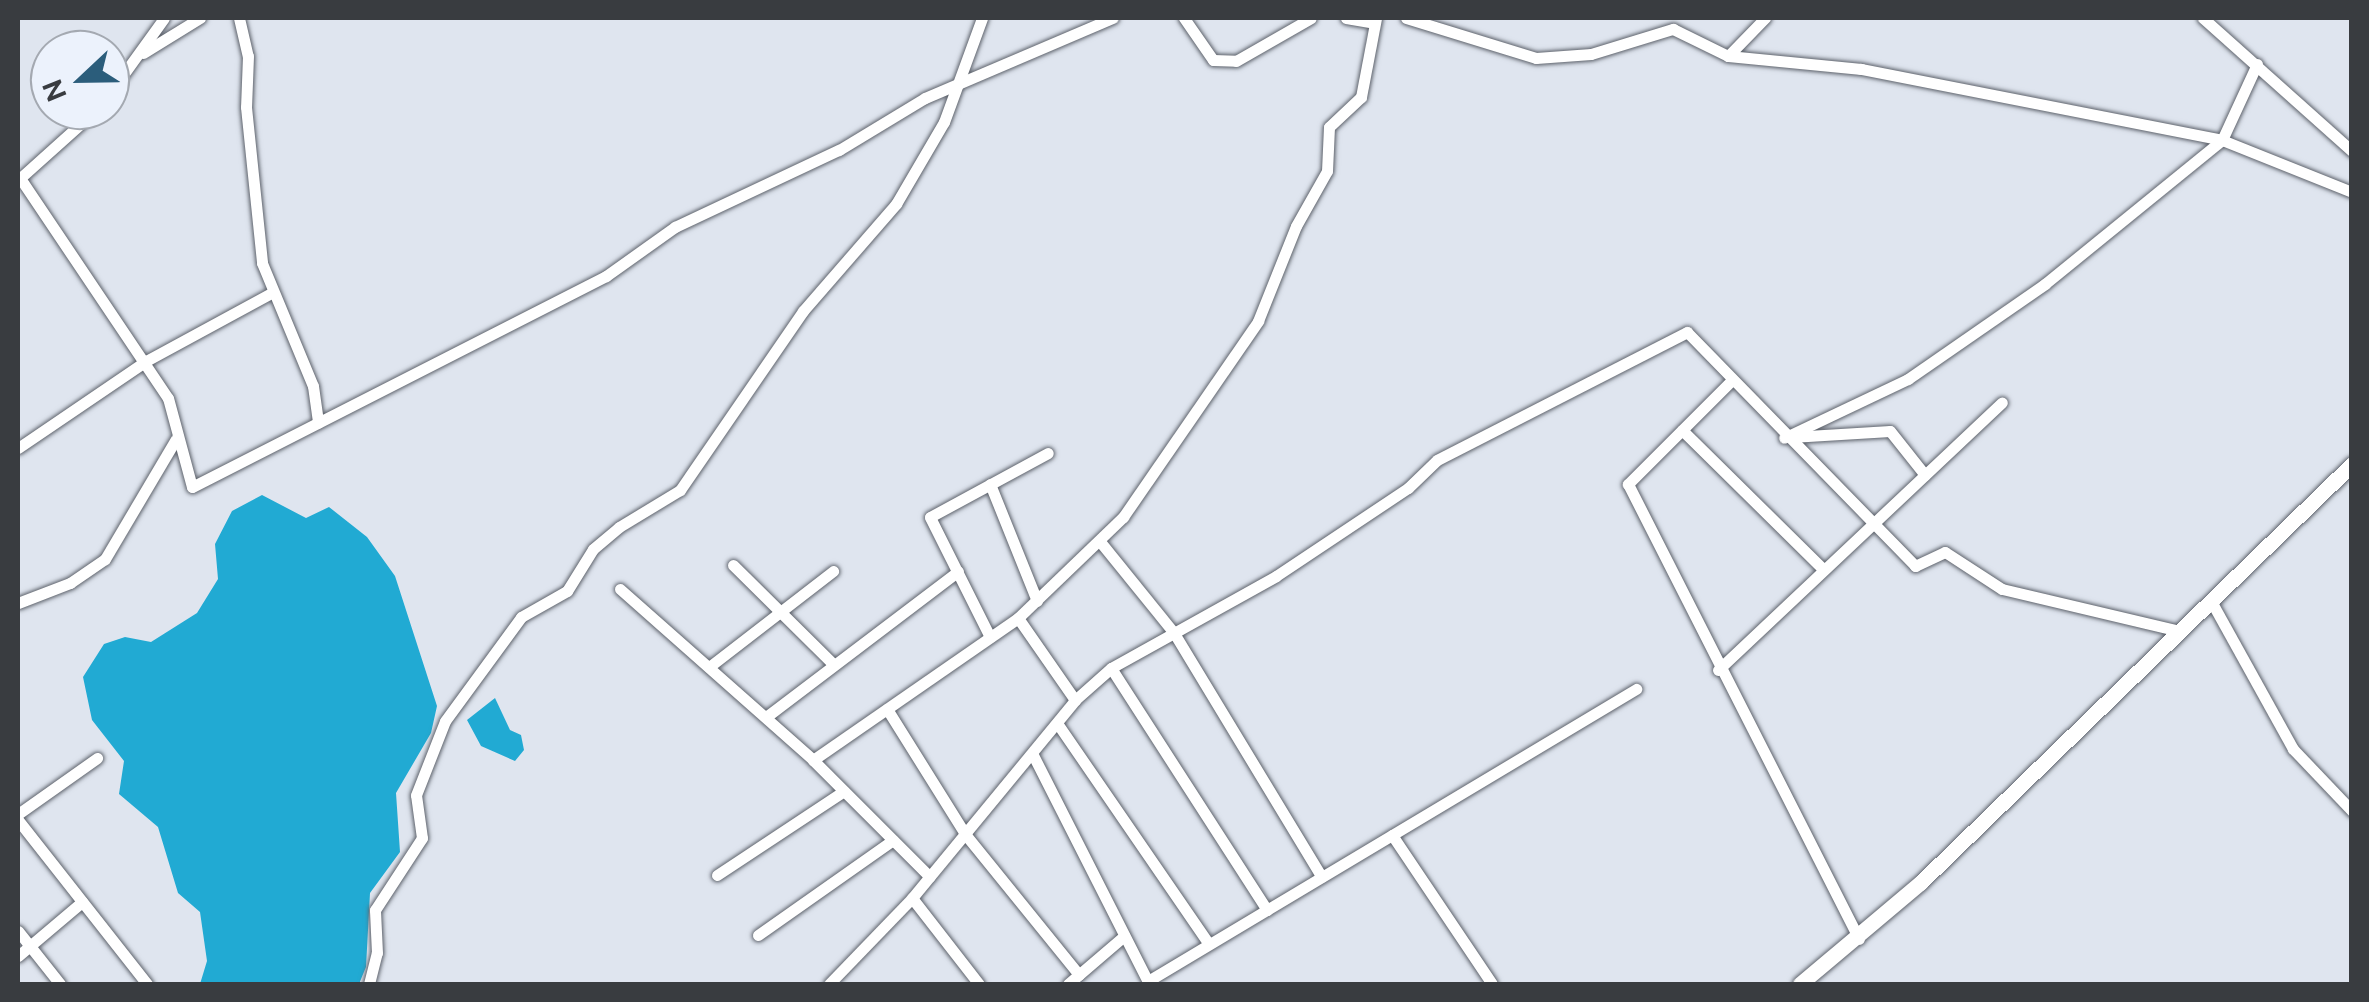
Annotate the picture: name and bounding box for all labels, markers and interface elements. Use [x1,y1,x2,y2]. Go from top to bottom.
north arrow [30,30,130,130]
text: N [35,75,72,106]

